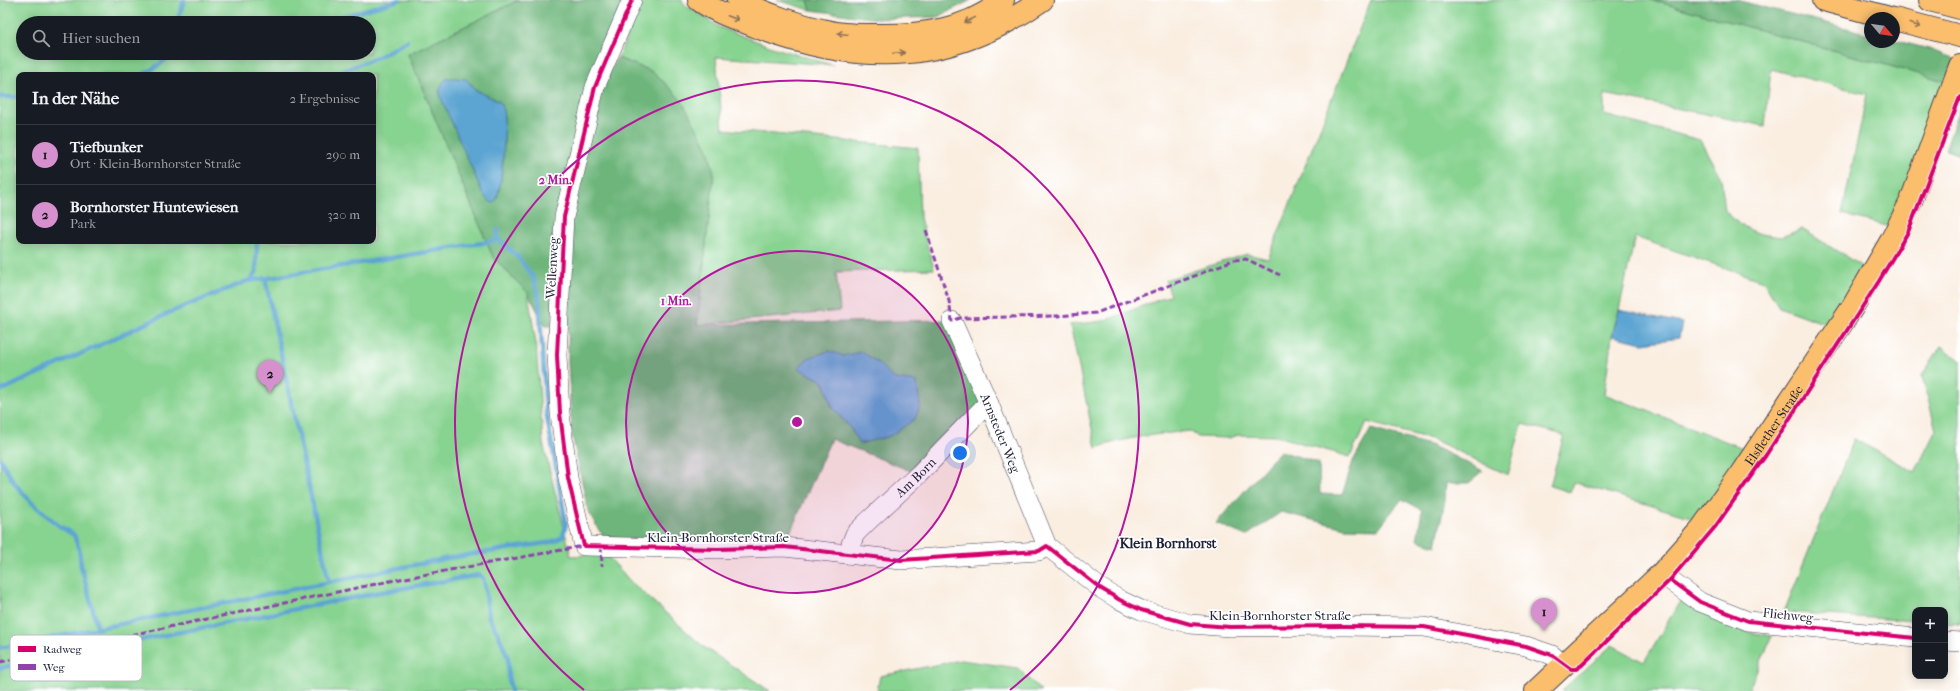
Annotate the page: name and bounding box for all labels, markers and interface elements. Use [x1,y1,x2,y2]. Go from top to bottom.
north arrow [1864,12,1900,48]
one-way arrow [727,14,739,22]
search box [16,16,376,60]
one-way arrow [965,17,977,24]
one-way arrow [1908,21,1921,29]
icon: search [30,27,52,49]
text: Hier suchen [62,29,140,47]
one-way arrow [837,30,850,37]
one-way arrow [892,49,905,56]
text: In der Nähe [32,88,119,108]
text: 2 Ergebnisse [290,91,360,106]
text: Tiefbunker [70,138,143,156]
text: 1 [43,147,47,162]
text: 290 m [326,147,360,162]
text: Ort · Klein-Bornhorster Straße [70,156,241,171]
text: 2 Min. [539,173,572,187]
text: Bornhorster Huntewiesen [70,198,239,216]
text: 2 [42,207,48,222]
text: 320 m [327,207,360,222]
text: Park [70,216,96,231]
street label: Wellenweg [543,236,561,300]
text: 1 Min. [661,294,692,308]
pin: 2 [257,360,283,393]
street label: Elsflether Straße [1741,382,1806,468]
street label: Arnsteder Weg [977,390,1024,476]
centre of rings [790,415,804,429]
your location [950,443,970,463]
street label: Am Born [891,454,939,500]
street label: Klein-Bornhorster Straße [647,530,790,545]
district label: Klein Bornhorst [1119,535,1218,552]
pin: 1 [1531,598,1557,631]
street label: Fliehweg [1762,605,1815,625]
map controls [1912,607,1948,679]
button: + [1912,607,1948,643]
street label: Klein-Bornhorster Straße [1209,608,1352,623]
legend [10,635,142,681]
text: Radweg [43,643,82,656]
button: − [1912,643,1948,679]
text: Weg [42,661,65,674]

